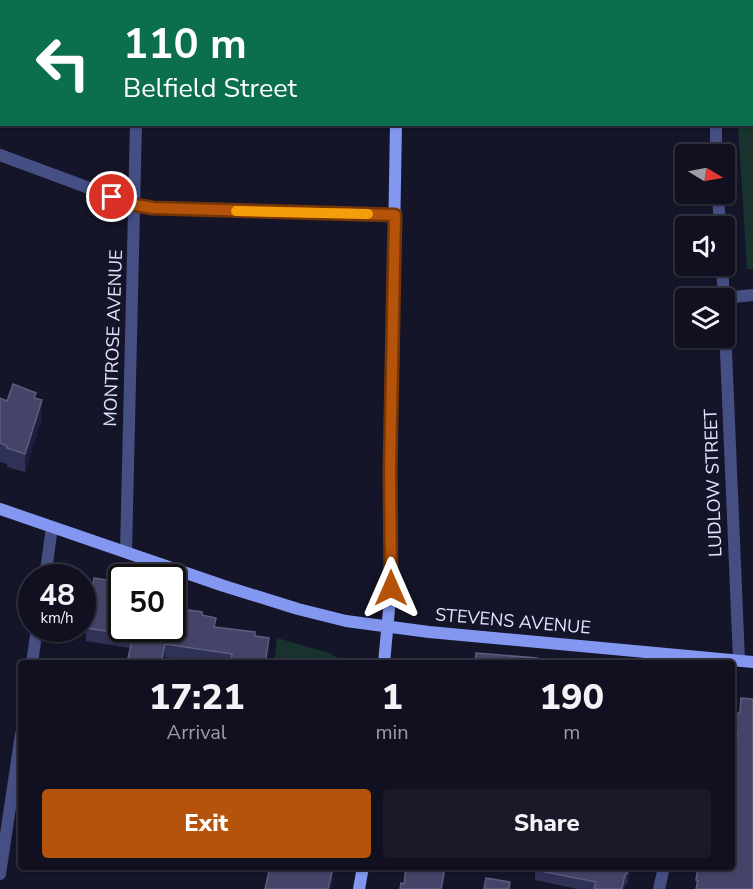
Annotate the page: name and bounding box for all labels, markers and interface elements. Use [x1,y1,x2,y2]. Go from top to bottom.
text: 110 m [123,16,247,73]
icon: left [24,24,102,102]
text: Belfield Street [123,70,297,107]
north arrow [675,144,735,204]
map controls [675,144,735,348]
pin [86,171,137,222]
icon: arrive [95,180,128,213]
button: sound [675,216,735,276]
street label: MONTROSE AVENUE [98,249,128,427]
button: layers [675,288,735,348]
street label: LUDLOW STREET [698,408,728,557]
position arrow [359,556,423,620]
speed limit sign: 50 [108,564,186,642]
text: 48 [39,575,75,616]
street label: STEVENS AVENUE [434,602,592,640]
text: km/h [40,608,74,628]
text: 17:21 [149,673,245,722]
text: 1 [381,673,403,722]
text: 190 [539,673,604,722]
text: Arrival [167,719,227,746]
text: min [375,719,409,746]
text: m [563,719,580,746]
button: Exit [42,789,371,858]
button: Share [383,789,711,858]

